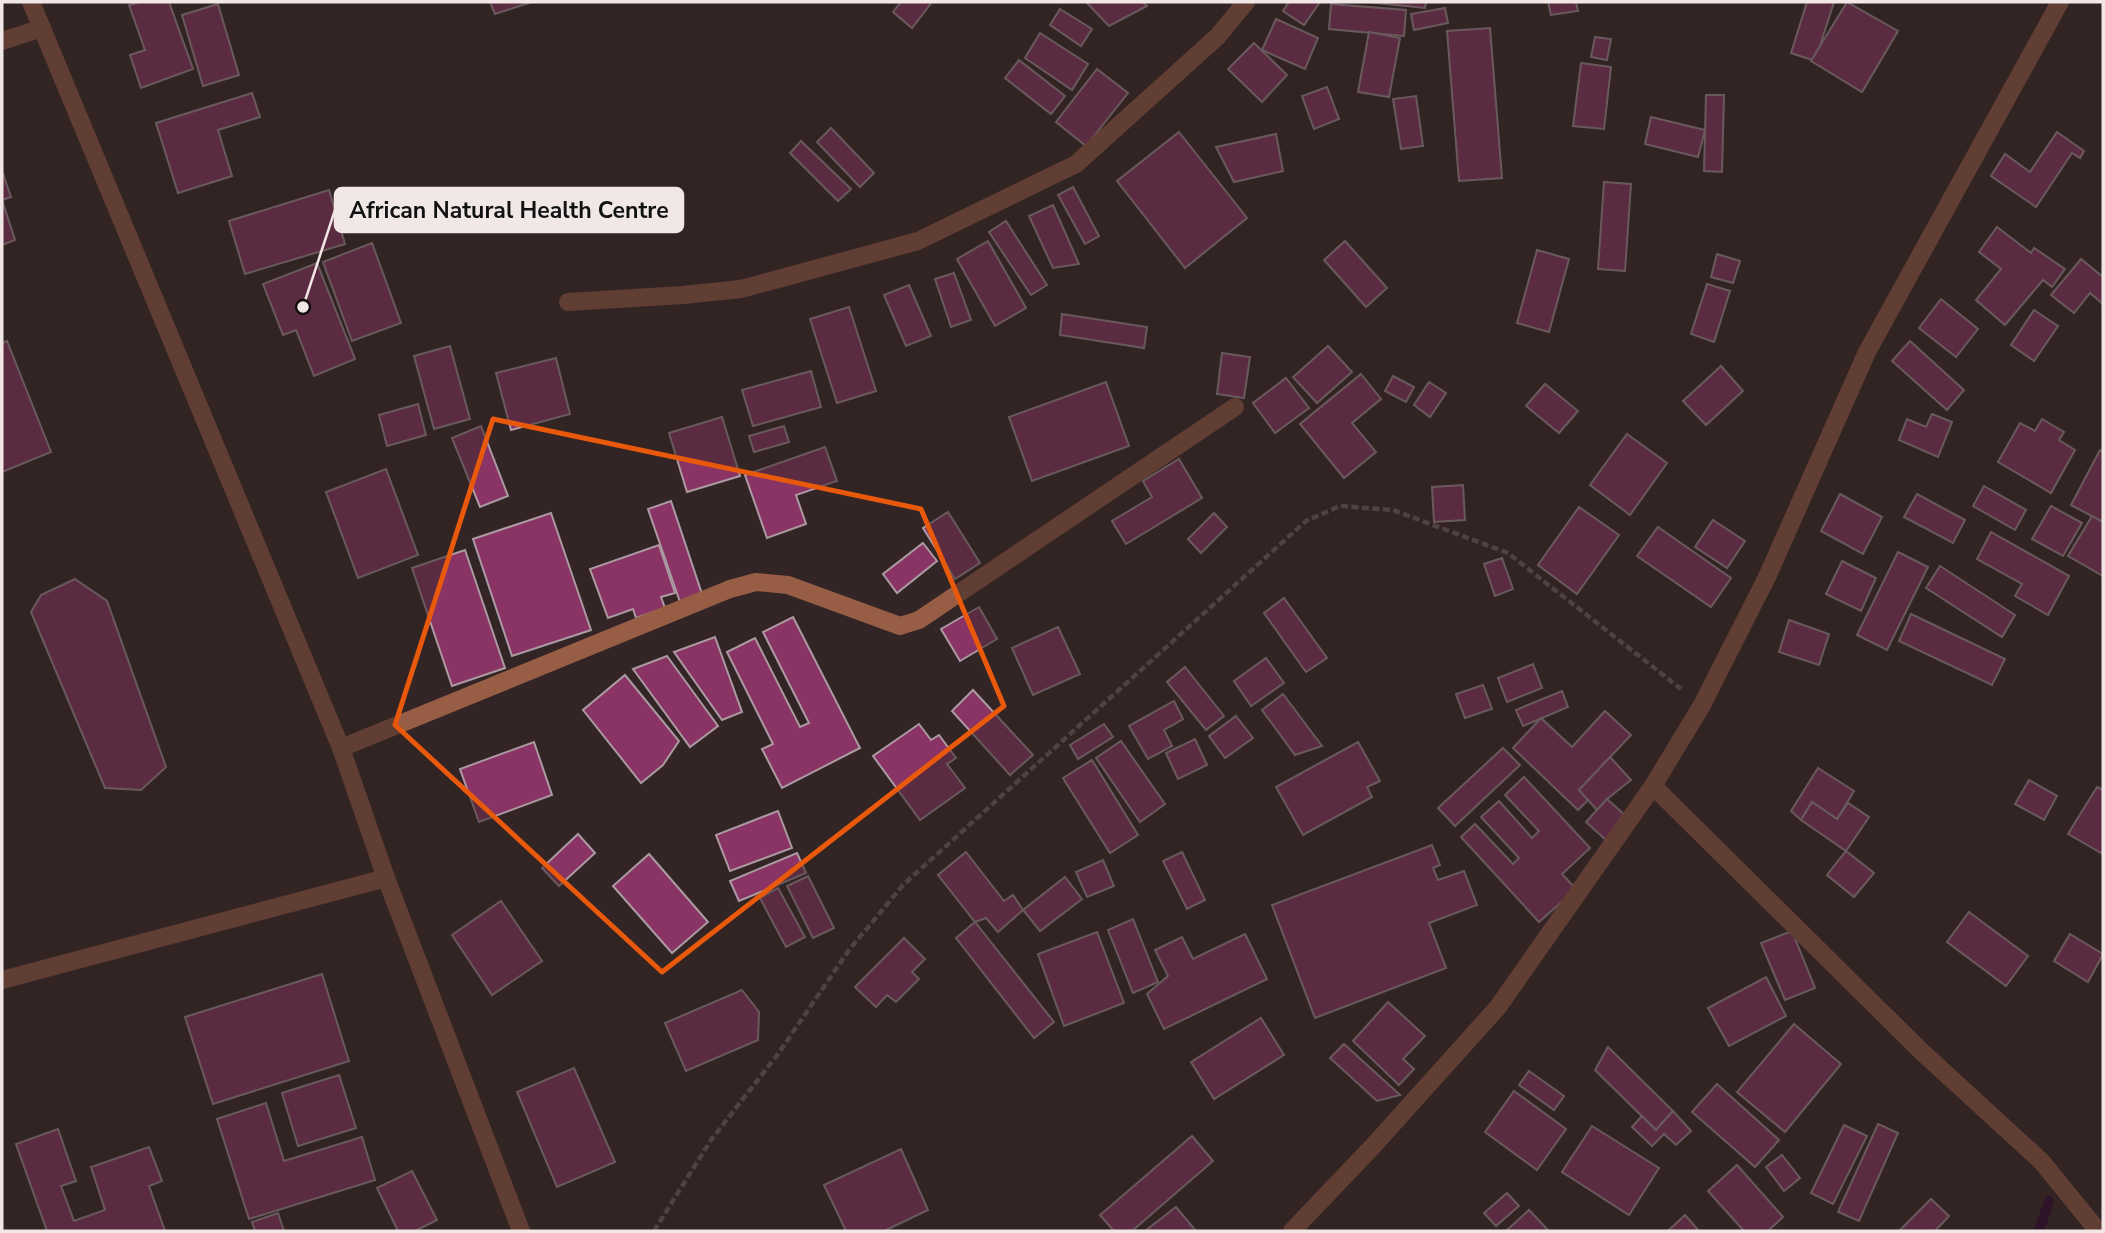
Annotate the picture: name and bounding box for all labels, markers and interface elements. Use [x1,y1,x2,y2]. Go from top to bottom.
callout: African Natural Health Centre [335,188,683,232]
text: African Natural Health Centre [349,195,669,226]

